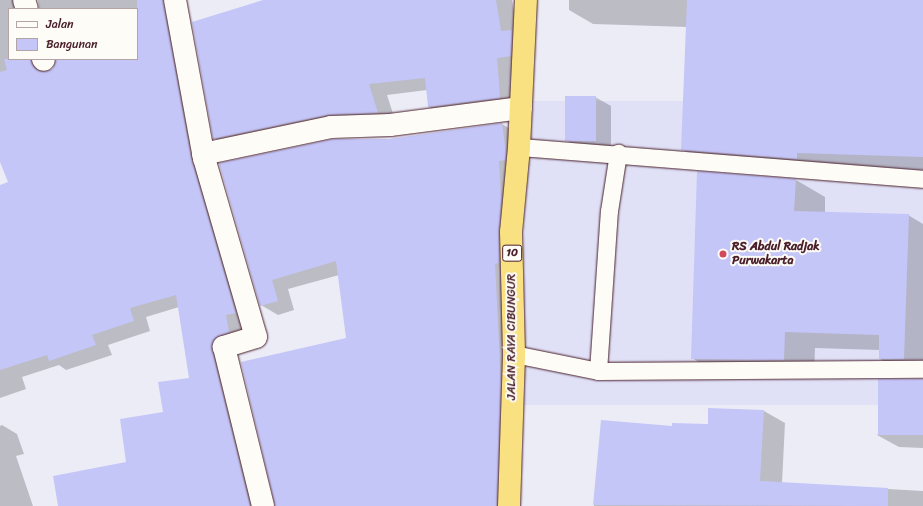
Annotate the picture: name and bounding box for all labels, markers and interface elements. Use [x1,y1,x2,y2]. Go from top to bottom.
legend [8,8,138,60]
text: Jalan [46,13,74,35]
text: Bangunan [46,33,98,55]
place label: RS Abdul Radjak Purwakarta [732,240,820,268]
road number: 10 [502,244,522,262]
marker: RS Abdul Radjak Purwakarta [717,248,729,260]
street label: JALAN RAYA CIBUNGUR [505,273,519,401]

